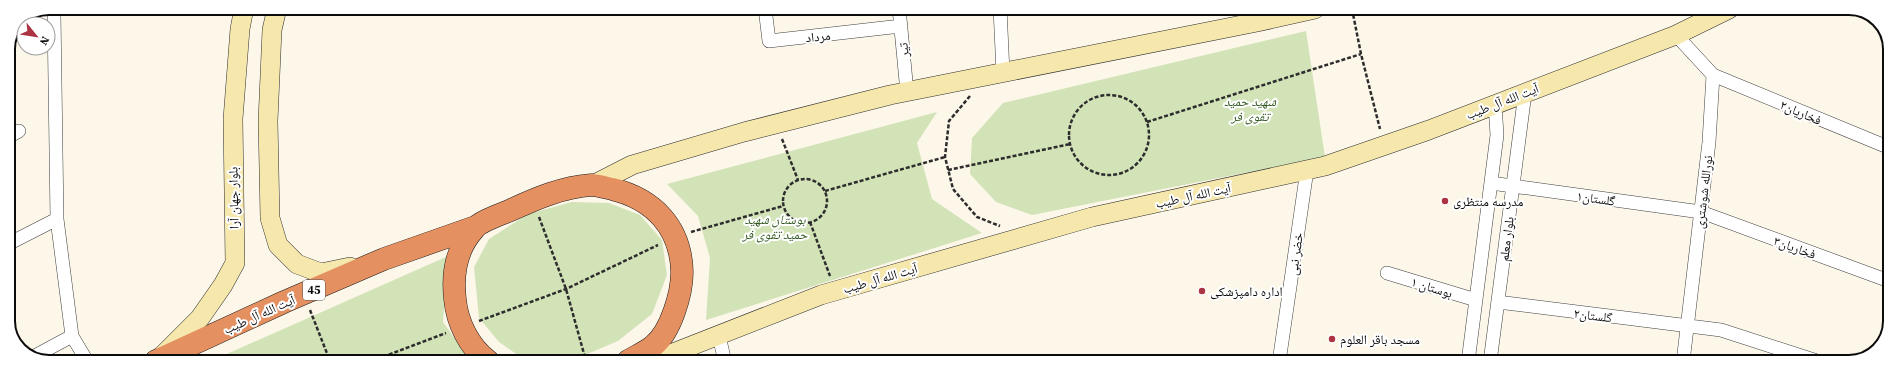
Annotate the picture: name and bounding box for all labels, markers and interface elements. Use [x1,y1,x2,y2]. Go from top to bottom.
north arrow [16,16,56,56]
street label: مرداد [805,27,831,46]
text: N [36,34,53,48]
street label: تیر [894,42,913,59]
street label: آیت الله آل طیب [1463,80,1542,123]
park label: شهید حمید تقوی فر [1224,93,1276,125]
street label: فخاریان۲ [1777,96,1824,129]
street label: نورالله شوشتری [1691,154,1716,230]
street label: بلوار جهان آرا [224,167,243,229]
street label: آیت الله آل طیب [1154,179,1233,212]
street label: گلستان۱ [1576,187,1617,210]
place label: مدرسه منتظری [1453,193,1524,210]
marker: مدرسه منتظری [1440,196,1450,206]
park label: بوستان شهید حمید تقوی فر [742,211,808,243]
street label: بلوار معلم [1495,216,1518,263]
street label: خضر نبی [1284,232,1307,277]
street label: فخاریان۳ [1771,232,1818,263]
street label: آیت الله آل طیب [841,260,920,297]
street label: بوستان ۱ [1409,273,1455,302]
road number: 45 [303,280,325,300]
place label: اداره دامپزشکی [1210,283,1283,300]
marker: اداره دامپزشکی [1197,286,1207,296]
street label: آیت الله آل طیب [221,291,298,338]
street label: گلستان۲ [1573,305,1614,326]
place label: مسجد باقر العلوم [1340,331,1420,348]
marker: مسجد باقر العلوم [1327,334,1337,344]

